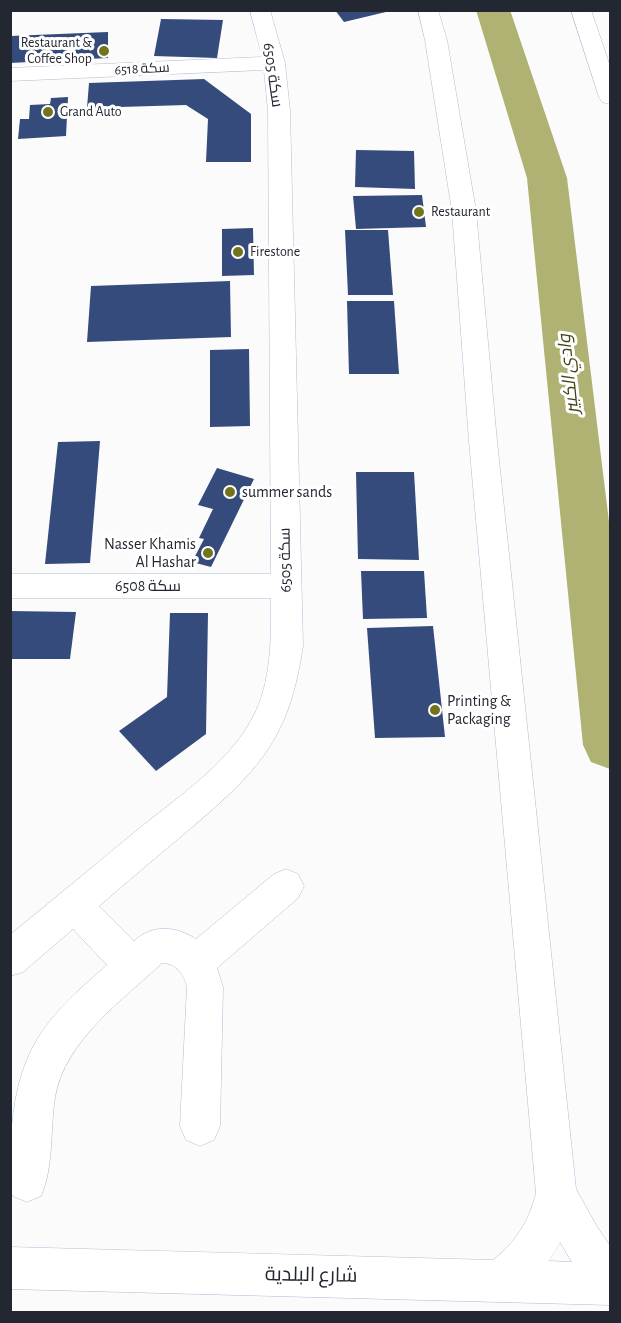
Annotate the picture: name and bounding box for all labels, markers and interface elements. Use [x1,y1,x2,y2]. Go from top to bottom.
place label: Restaurant & Coffee Shop [21,36,92,66]
street label: سكة 6505 [261,42,285,108]
marker: Restaurant & Coffee Shop [97,44,111,58]
street label: سكة 6518 [114,61,170,77]
marker: Grand Auto [41,105,55,119]
place label: Grand Auto [60,105,122,119]
marker: Restaurant [412,205,426,219]
place label: Restaurant [431,205,491,219]
marker: Firestone [231,245,245,259]
place label: Firestone [250,245,300,259]
water label: وادي الكبير [556,332,586,417]
place label: summer sands [242,484,332,500]
marker: summer sands [223,485,237,499]
street label: سكة 6505 [276,527,294,593]
place label: Nasser Khamis Al Hashar [104,536,197,570]
marker: Nasser Khamis Al Hashar [201,546,215,560]
street label: سكة 6508 [115,578,181,594]
place label: Printing & Packaging [447,693,511,727]
marker: Printing & Packaging [428,703,442,717]
street label: شارع البلدية [265,1264,357,1289]

